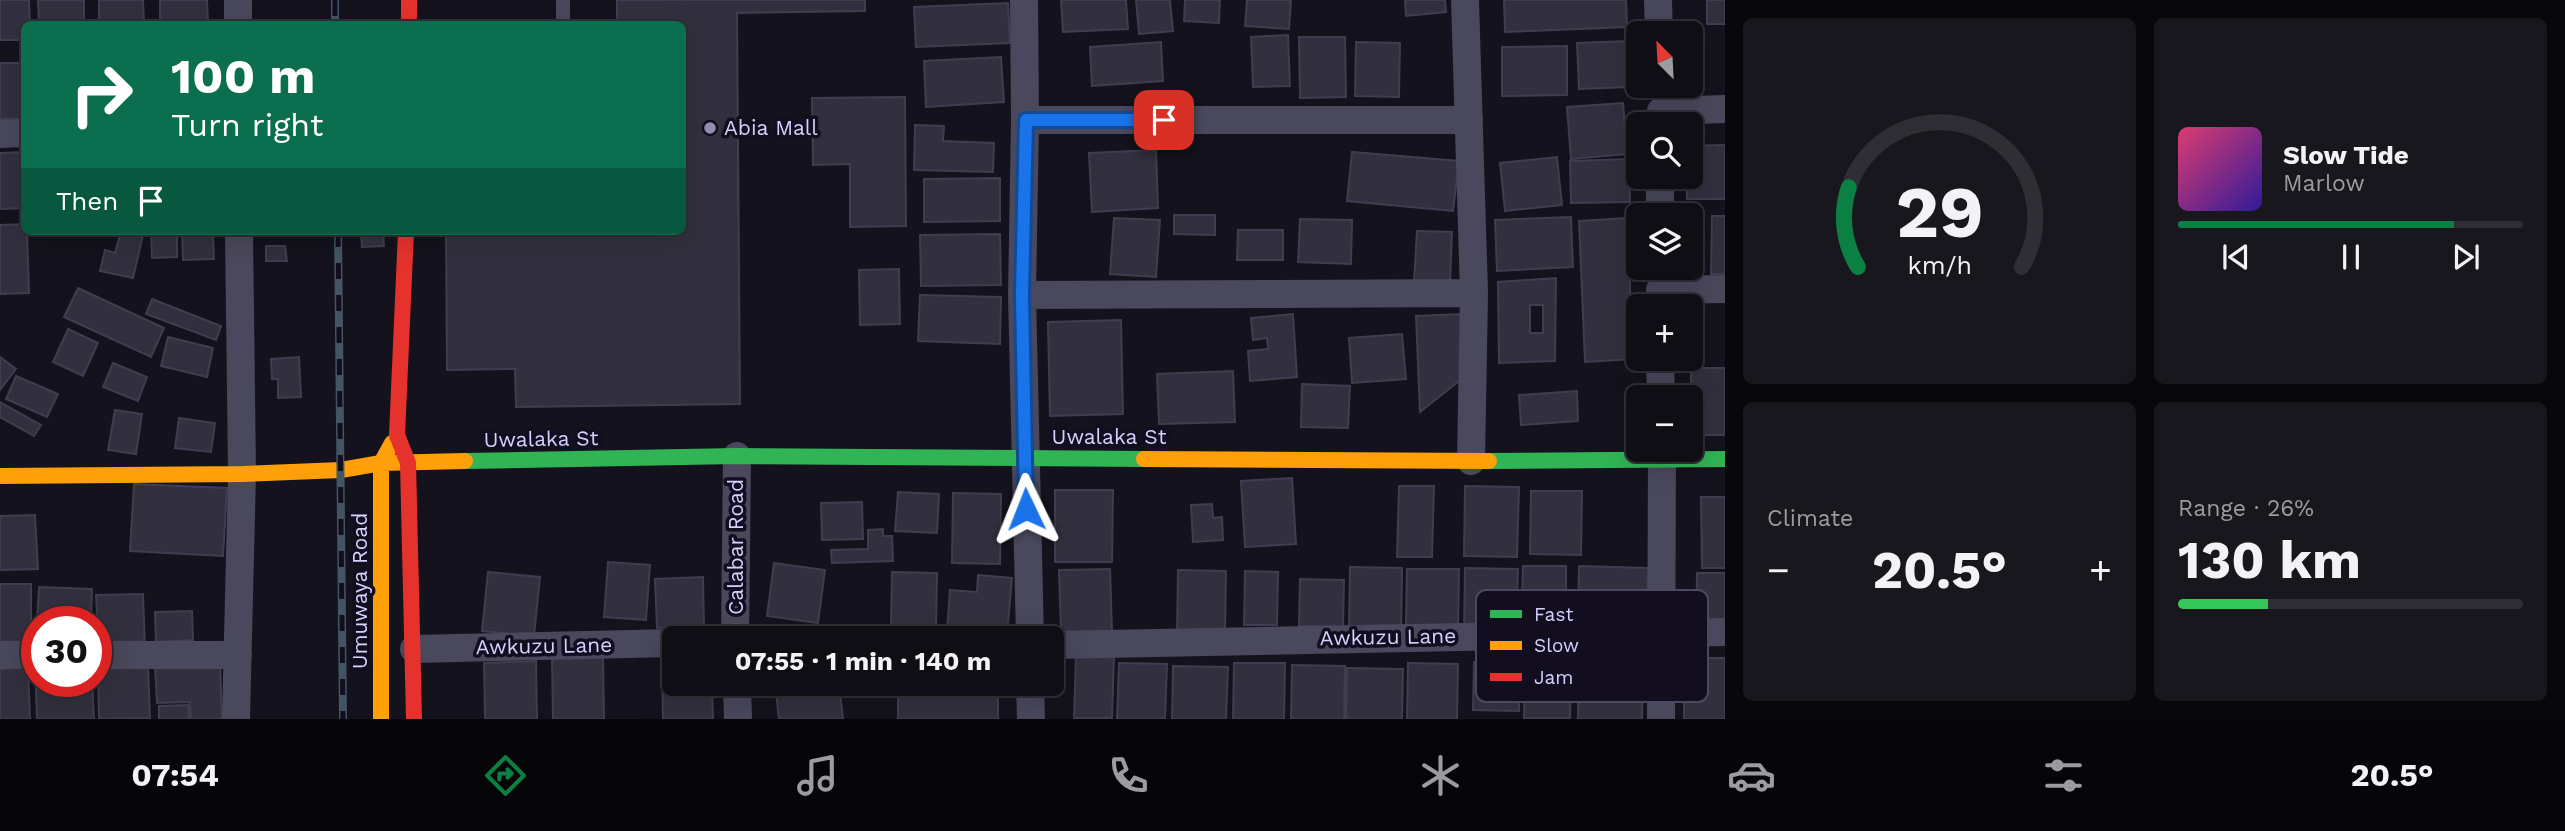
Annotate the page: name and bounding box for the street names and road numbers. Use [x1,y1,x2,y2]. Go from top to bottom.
street label: Uwalaka St [1052,424,1167,449]
street label: Uwalaka St [483,425,599,452]
street label: Calabar Road [723,479,748,615]
street label: Umuwaya Road [347,513,372,669]
street label: Awkuzu Lane [1319,623,1457,650]
street label: Awkuzu Lane [475,632,613,659]

